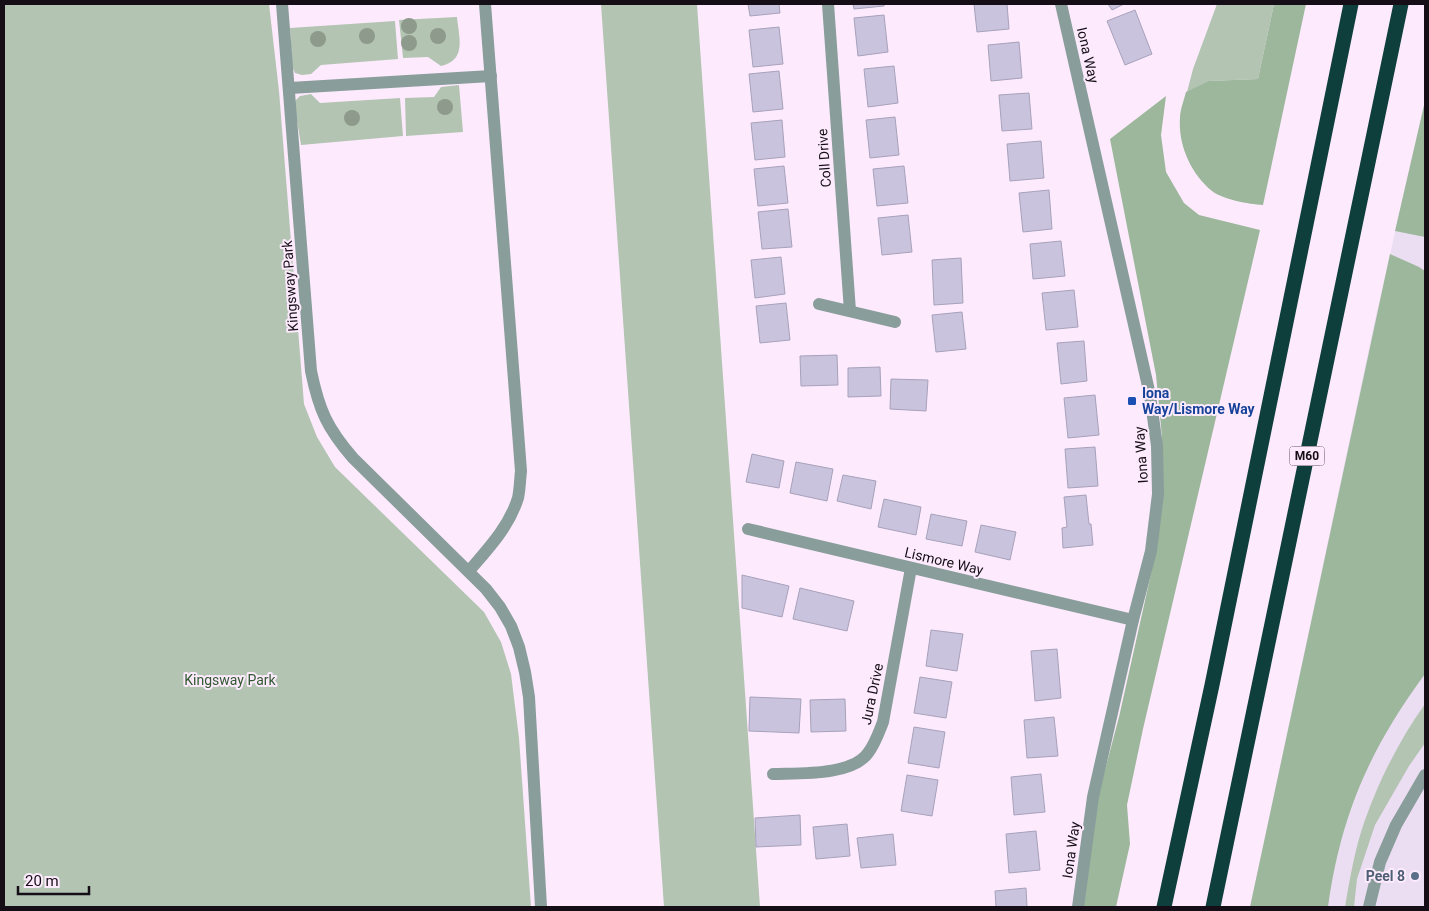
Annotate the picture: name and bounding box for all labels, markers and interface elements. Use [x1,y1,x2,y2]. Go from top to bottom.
street label: Iona Way [1074,25,1102,85]
street label: Coll Drive [814,128,834,188]
street label: Kingsway Park [279,239,301,332]
place label: Iona Way/Lismore Way [1142,385,1256,417]
marker: Iona Way/Lismore Way [1126,395,1138,407]
street label: Iona Way [1131,426,1151,484]
road number: M60 [1290,446,1324,466]
street label: Lismore Way [903,544,985,578]
street label: Jura Drive [858,662,886,726]
park label: Kingsway Park [184,672,277,688]
street label: Iona Way [1059,820,1083,879]
scale bar [18,864,89,896]
place label: Peel 8 [1366,868,1405,884]
marker: Peel 8 [1409,870,1421,882]
text: 20 m [25,872,59,890]

